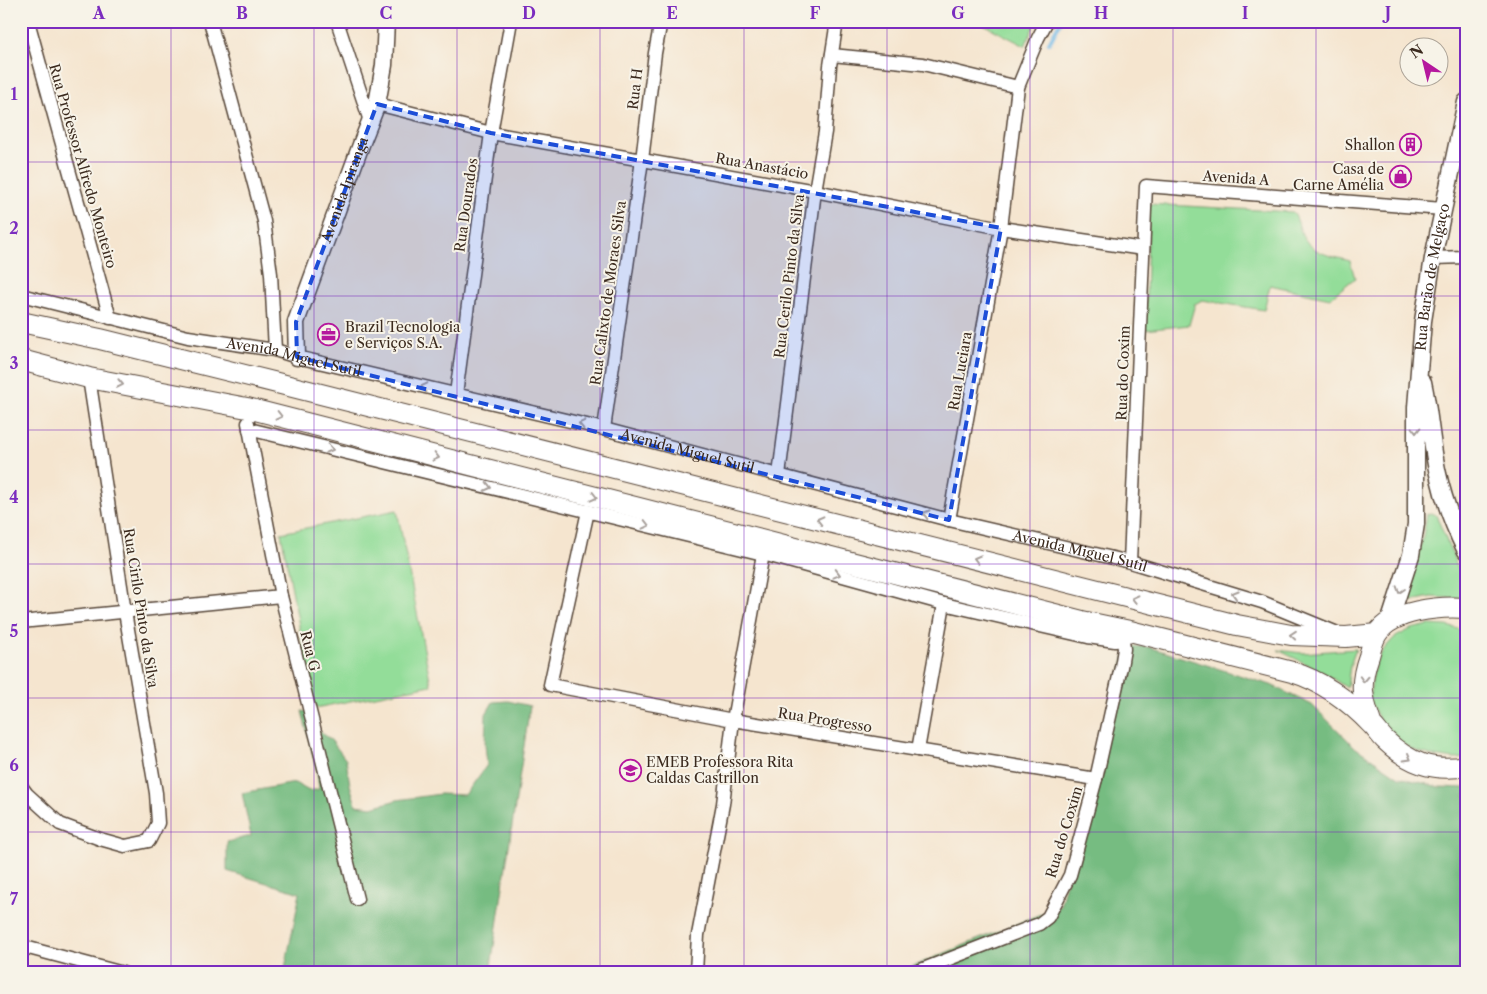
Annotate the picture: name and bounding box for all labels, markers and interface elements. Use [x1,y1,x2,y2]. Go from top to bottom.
text: A [92,3,106,23]
text: B [236,3,248,23]
text: C [380,3,392,23]
text: D [522,3,536,23]
text: E [666,3,678,23]
text: F [810,3,821,23]
text: G [951,3,965,23]
text: H [1094,3,1108,23]
text: I [1242,3,1249,23]
text: J [1382,3,1391,23]
north arrow [1400,38,1450,88]
text: N [1406,40,1427,62]
street label: Rua Professor Alfredo Monteiro [45,62,121,270]
street label: Rua H [624,67,646,111]
text: 1 [10,84,18,104]
street label: Avenida Ipiranga [316,133,372,246]
building icon: Shallon [1399,133,1423,157]
place label: Shallon [1345,136,1395,154]
street label: Rua Anastácio [714,149,810,183]
street label: Rua Dourados [450,157,482,253]
place label: Casa de Carne Amélia [1293,160,1385,194]
shop icon: Casa de Carne Amélia [1388,165,1412,189]
street label: Avenida A [1201,167,1271,189]
street label: Rua Cerilo Pinto da Silva [770,192,808,359]
street label: Rua Calixto de Moraes Silva [586,199,630,387]
street label: Rua Barão de Melgaço [1412,202,1453,351]
text: 2 [9,218,19,238]
place label: Brazil Tecnologia e Serviços S.A. [345,318,461,352]
office icon: Brazil Tecnologia e Serviços S.A. [317,323,341,347]
street label: Rua do Coxim [1112,325,1134,421]
street label: Rua Luciara [944,330,976,412]
street label: Avenida Miguel Sutil [224,334,363,381]
text: 3 [9,353,19,373]
one-way arrow [115,378,124,389]
one-way arrow [420,382,429,393]
one-way arrow [274,411,282,421]
one-way arrow [578,419,587,430]
street label: Avenida Miguel Sutil [618,425,756,477]
one-way arrow [1411,426,1421,434]
one-way arrow [326,443,335,454]
one-way arrow [432,451,440,461]
one-way arrow [484,481,493,492]
text: 4 [9,487,19,507]
one-way arrow [589,491,597,501]
one-way arrow [922,509,930,519]
one-way arrow [815,515,824,526]
one-way arrow [642,519,651,530]
street label: Avenida Miguel Sutil [1010,526,1149,576]
street label: Rua Cirilo Pinto da Silva [119,527,163,690]
one-way arrow [974,555,982,565]
one-way arrow [833,569,841,579]
one-way arrow [1396,586,1406,594]
one-way arrow [1232,590,1240,600]
one-way arrow [1130,594,1139,605]
text: 5 [10,621,19,641]
street label: Rua G [296,629,324,673]
one-way arrow [1289,630,1297,641]
one-way arrow [1358,675,1369,683]
street label: Rua Progresso [777,704,873,736]
one-way arrow [1402,751,1411,761]
place label: EMEB Professora Rita Caldas Castrillon [646,753,794,787]
text: 6 [9,755,19,775]
school or university icon: EMEB Professora Rita Caldas Castrillon [618,758,642,782]
street label: Rua do Coxim [1041,784,1087,880]
text: 7 [10,889,19,909]

